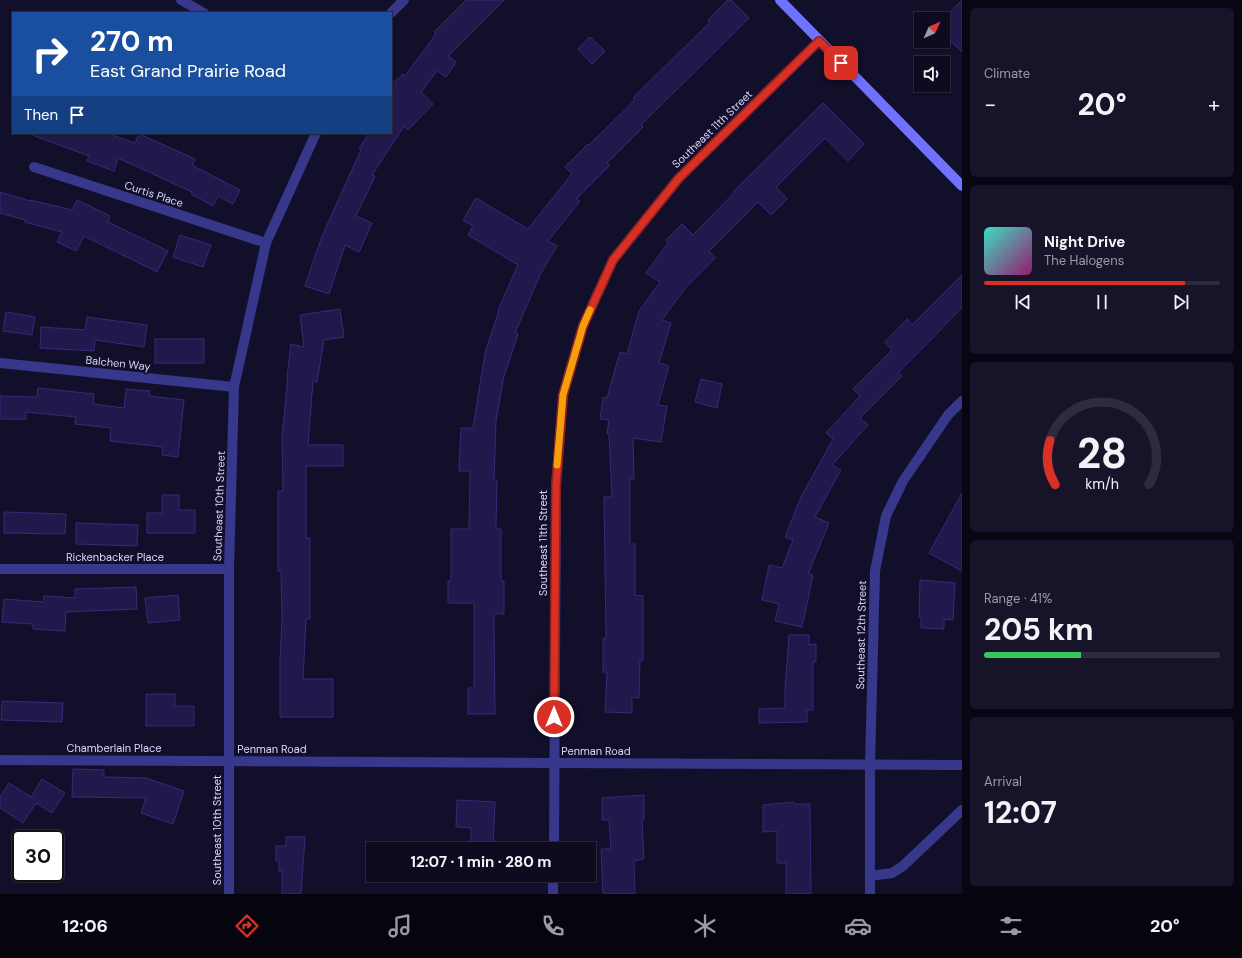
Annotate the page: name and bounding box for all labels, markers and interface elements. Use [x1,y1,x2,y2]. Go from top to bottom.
north arrow [914,12,950,48]
map controls [914,12,950,92]
text: 270 m [90,23,173,60]
icon: right [24,28,76,80]
pin [824,46,858,80]
icon: arrive [830,52,852,74]
button: sound [914,56,950,92]
text: East Grand Prairie Road [90,59,286,83]
text: Climate [984,65,1030,82]
text: 20° [1077,85,1127,124]
street label: Southeast 11th Street [669,87,755,171]
text: − [984,90,996,119]
text: + [1208,90,1220,119]
icon: arrive [66,104,88,126]
text: Then [24,105,58,125]
street label: Curtis Place [123,178,185,210]
text: Night Drive [1044,232,1125,252]
text: The Halogens [1044,252,1124,269]
icon: previous [1012,291,1034,313]
icon: pause [1091,291,1113,313]
icon: next [1170,291,1192,313]
street label: Balchen Way [85,353,151,373]
text: 28 [1077,427,1127,481]
street label: Southeast 10th Street [210,451,228,561]
text: km/h [1085,475,1119,493]
street label: Southeast 11th Street [536,490,550,596]
street label: Rickenbacker Place [66,550,164,564]
street label: Southeast 12th Street [853,580,869,690]
text: Range · 41% [984,590,1052,607]
text: 205 km [984,610,1094,649]
position arrow [533,696,575,738]
street label: Chamberlain Place [67,741,161,755]
street label: Penman Road [237,742,307,756]
street label: Penman Road [561,744,631,758]
text: Arrival [984,773,1022,790]
street label: Southeast 10th Street [210,775,224,885]
text: 12:07 [984,793,1057,832]
speed limit sign: 30 [12,830,64,882]
text: 12:07 · 1 min · 280 m [411,852,551,872]
icon: directions [233,912,261,940]
icon: music [386,912,414,940]
icon: phone [539,912,567,940]
icon: climate [691,912,719,940]
icon: car [844,912,872,940]
icon: filters [997,912,1025,940]
text: 12:06 [62,914,108,938]
text: 20° [1150,914,1180,938]

